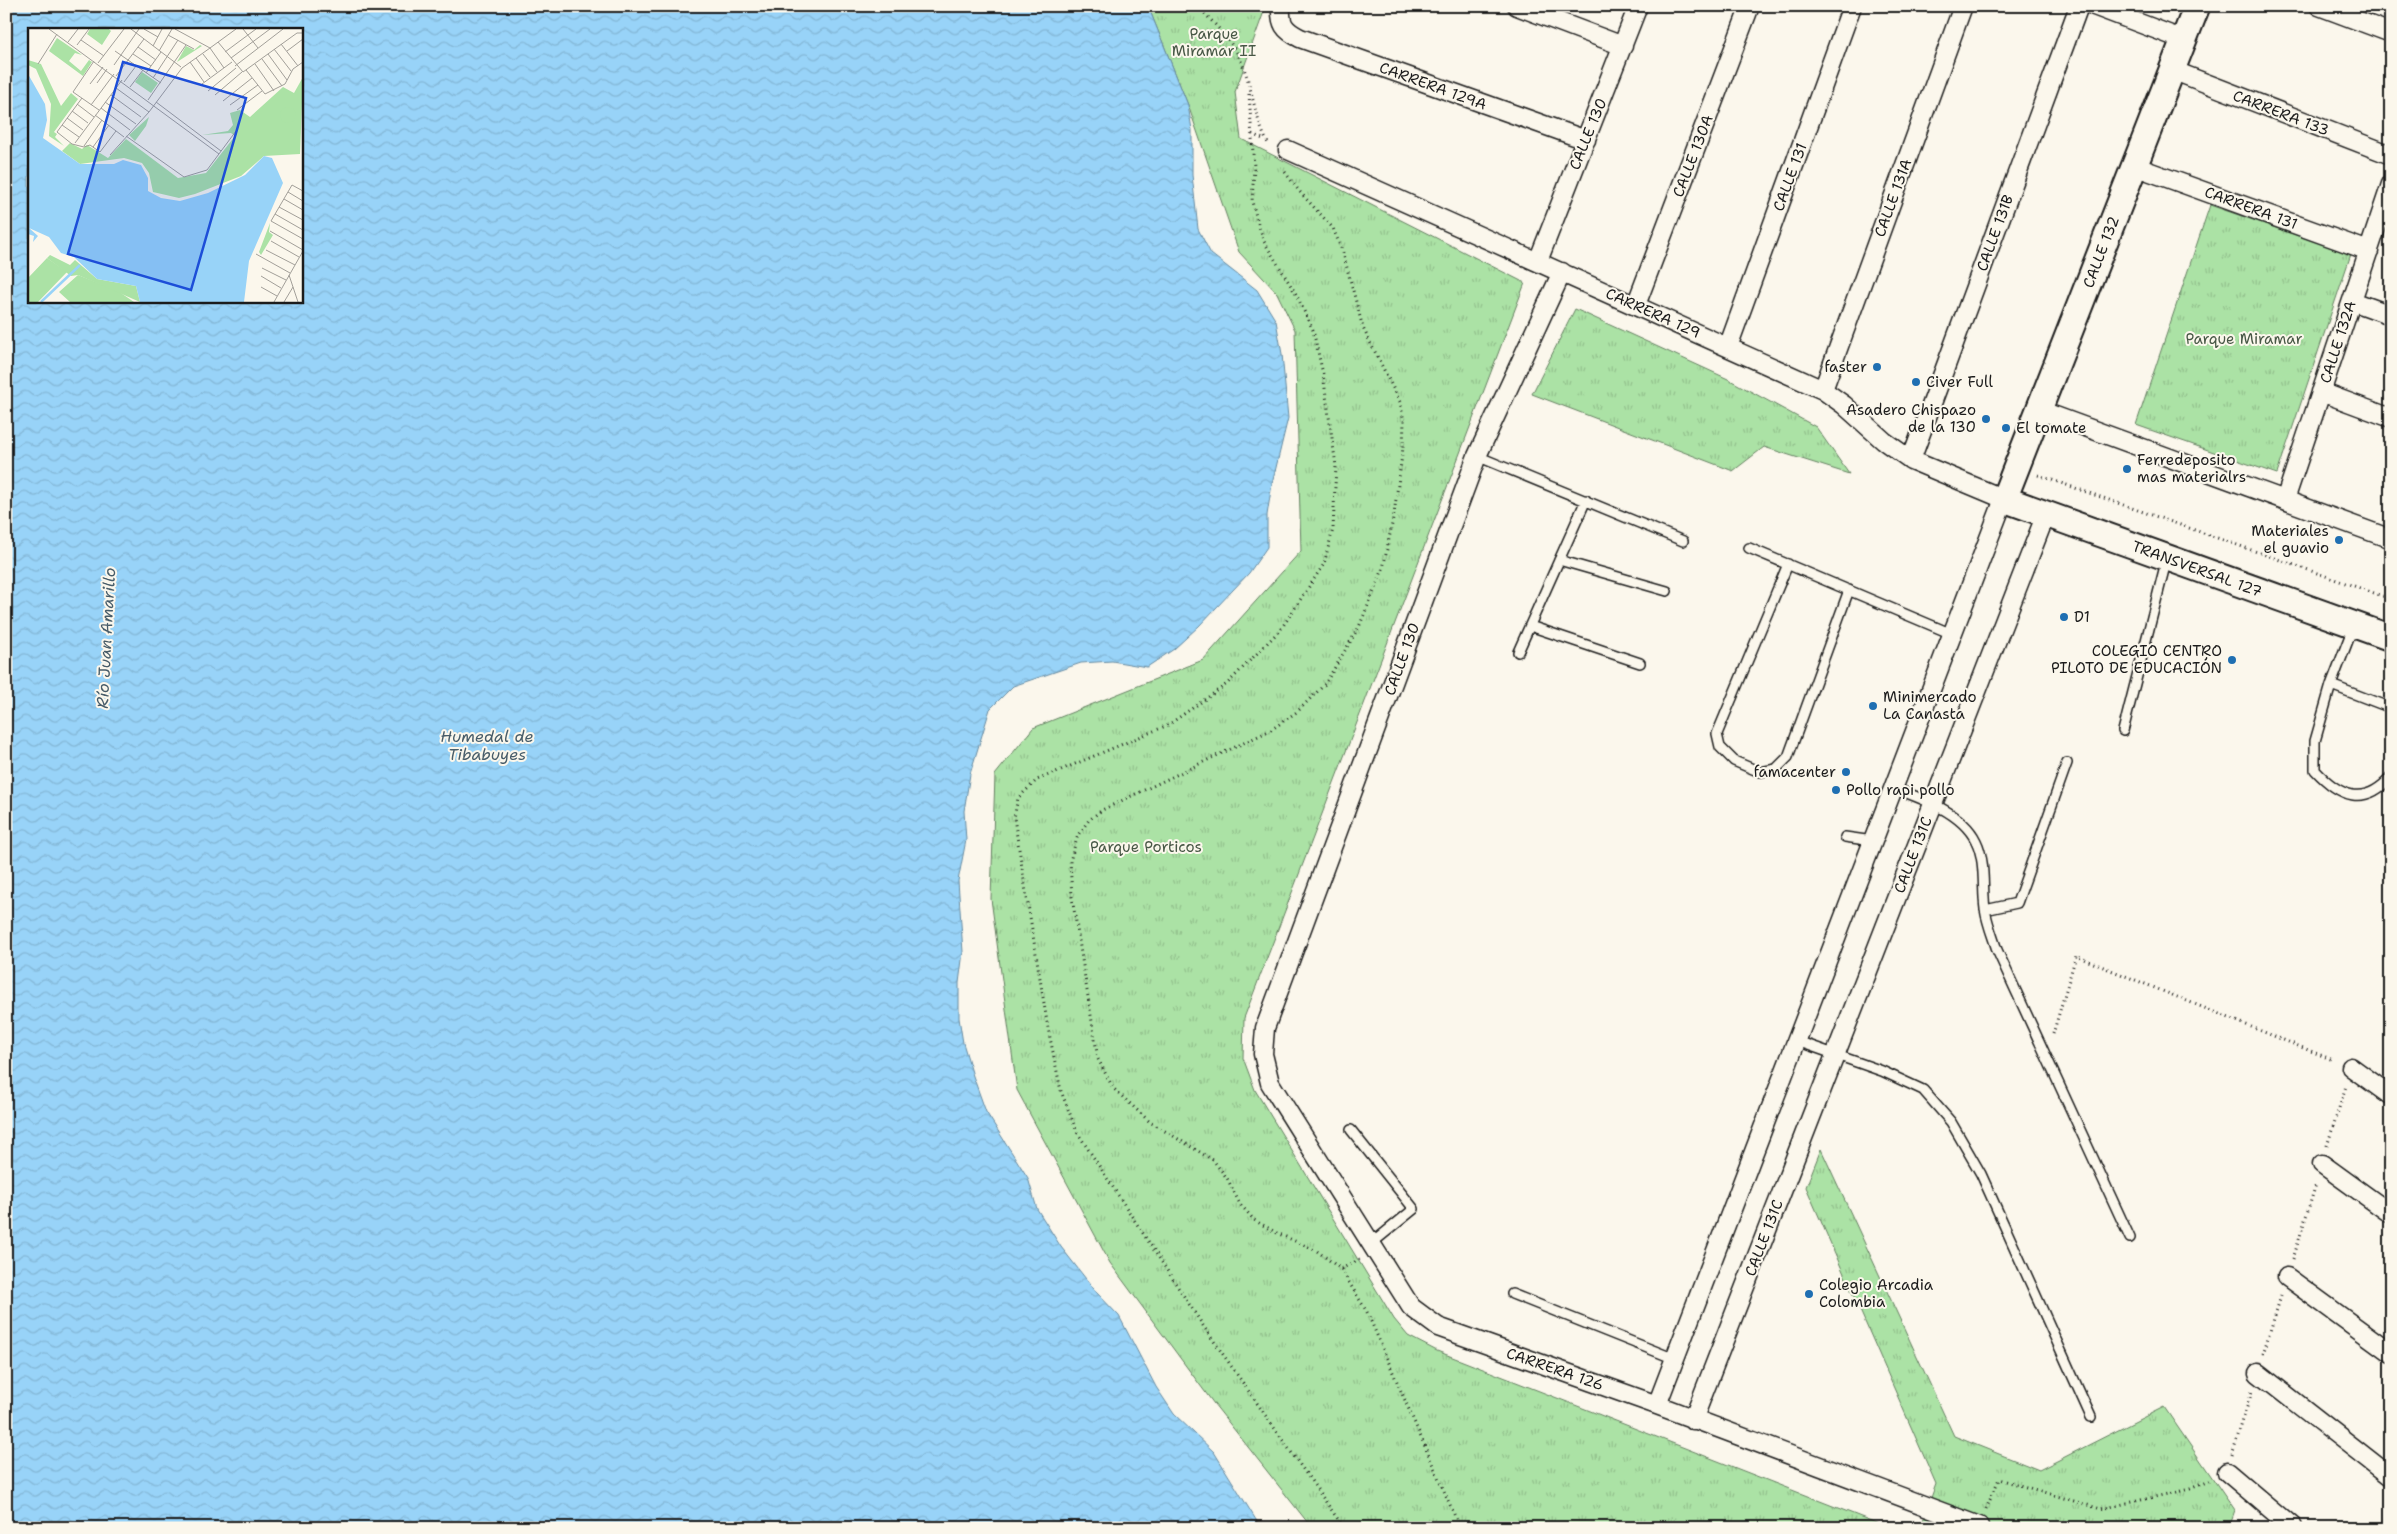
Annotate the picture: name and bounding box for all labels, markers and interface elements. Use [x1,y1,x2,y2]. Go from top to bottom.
park label: Parque Miramar II [1172,24,1256,61]
inset map [28,28,302,302]
street label: CARRERA 129A [1377,57,1489,115]
street label: CARRERA 133 [2230,85,2332,141]
street label: CALLE 130 [1565,95,1611,173]
street label: CALLE 130A [1668,112,1718,200]
street label: CALLE 131 [1768,140,1812,214]
street label: CALLE 131A [1870,156,1916,240]
street label: CARRERA 131 [2202,182,2300,234]
street label: CALLE 131B [1972,192,2018,274]
street label: CALLE 132 [2078,213,2124,291]
street label: CARRERA 129 [1602,283,1704,343]
street label: CALLE 132A [2315,298,2361,386]
park label: Parque Miramar [2185,329,2303,349]
place label: faster [1825,357,1867,377]
marker: faster [1871,361,1883,373]
place label: Civer Full [1926,372,1994,392]
marker: Civer Full [1910,376,1922,388]
place label: Asadero Chispazo de la 130 [1846,400,1976,437]
marker: Asadero Chispazo de la 130 [1980,413,1992,425]
place label: El tomate [2016,418,2087,438]
marker: El tomate [2000,422,2012,434]
place label: Ferredeposito mas materialrs [2137,450,2246,487]
marker: Ferredeposito mas materialrs [2121,463,2133,475]
place label: Materiales el guavio [2251,521,2329,558]
marker: Materiales el guavio [2333,534,2345,546]
street label: TRANSVERSAL 127 [2129,536,2265,602]
water label: Río Juan Amarillo [92,567,120,709]
place label: D1 [2074,607,2090,627]
marker: D1 [2058,611,2070,623]
street label: CALLE 130 [1380,620,1424,698]
place label: COLEGIO CENTRO PILOTO DE EDUCACIÓN [2051,641,2222,678]
marker: COLEGIO CENTRO PILOTO DE EDUCACIÓN [2226,654,2238,666]
place label: Minimercado La Canasta [1883,687,1977,724]
marker: Minimercado La Canasta [1867,700,1879,712]
water label: Humedal de Tibabuyes [440,726,534,765]
place label: famacenter [1754,762,1836,782]
marker: famacenter [1840,766,1852,778]
place label: Pollo rapi pollo [1846,780,1955,800]
marker: Pollo rapi pollo [1830,784,1842,796]
street label: CALLE 131C [1889,814,1937,896]
park label: Parque Porticos [1090,837,1202,857]
street label: CALLE 131C [1740,1197,1788,1279]
place label: Colegio Arcadia Colombia [1819,1275,1934,1312]
marker: Colegio Arcadia Colombia [1803,1288,1815,1300]
street label: CARRERA 126 [1504,1343,1606,1395]

